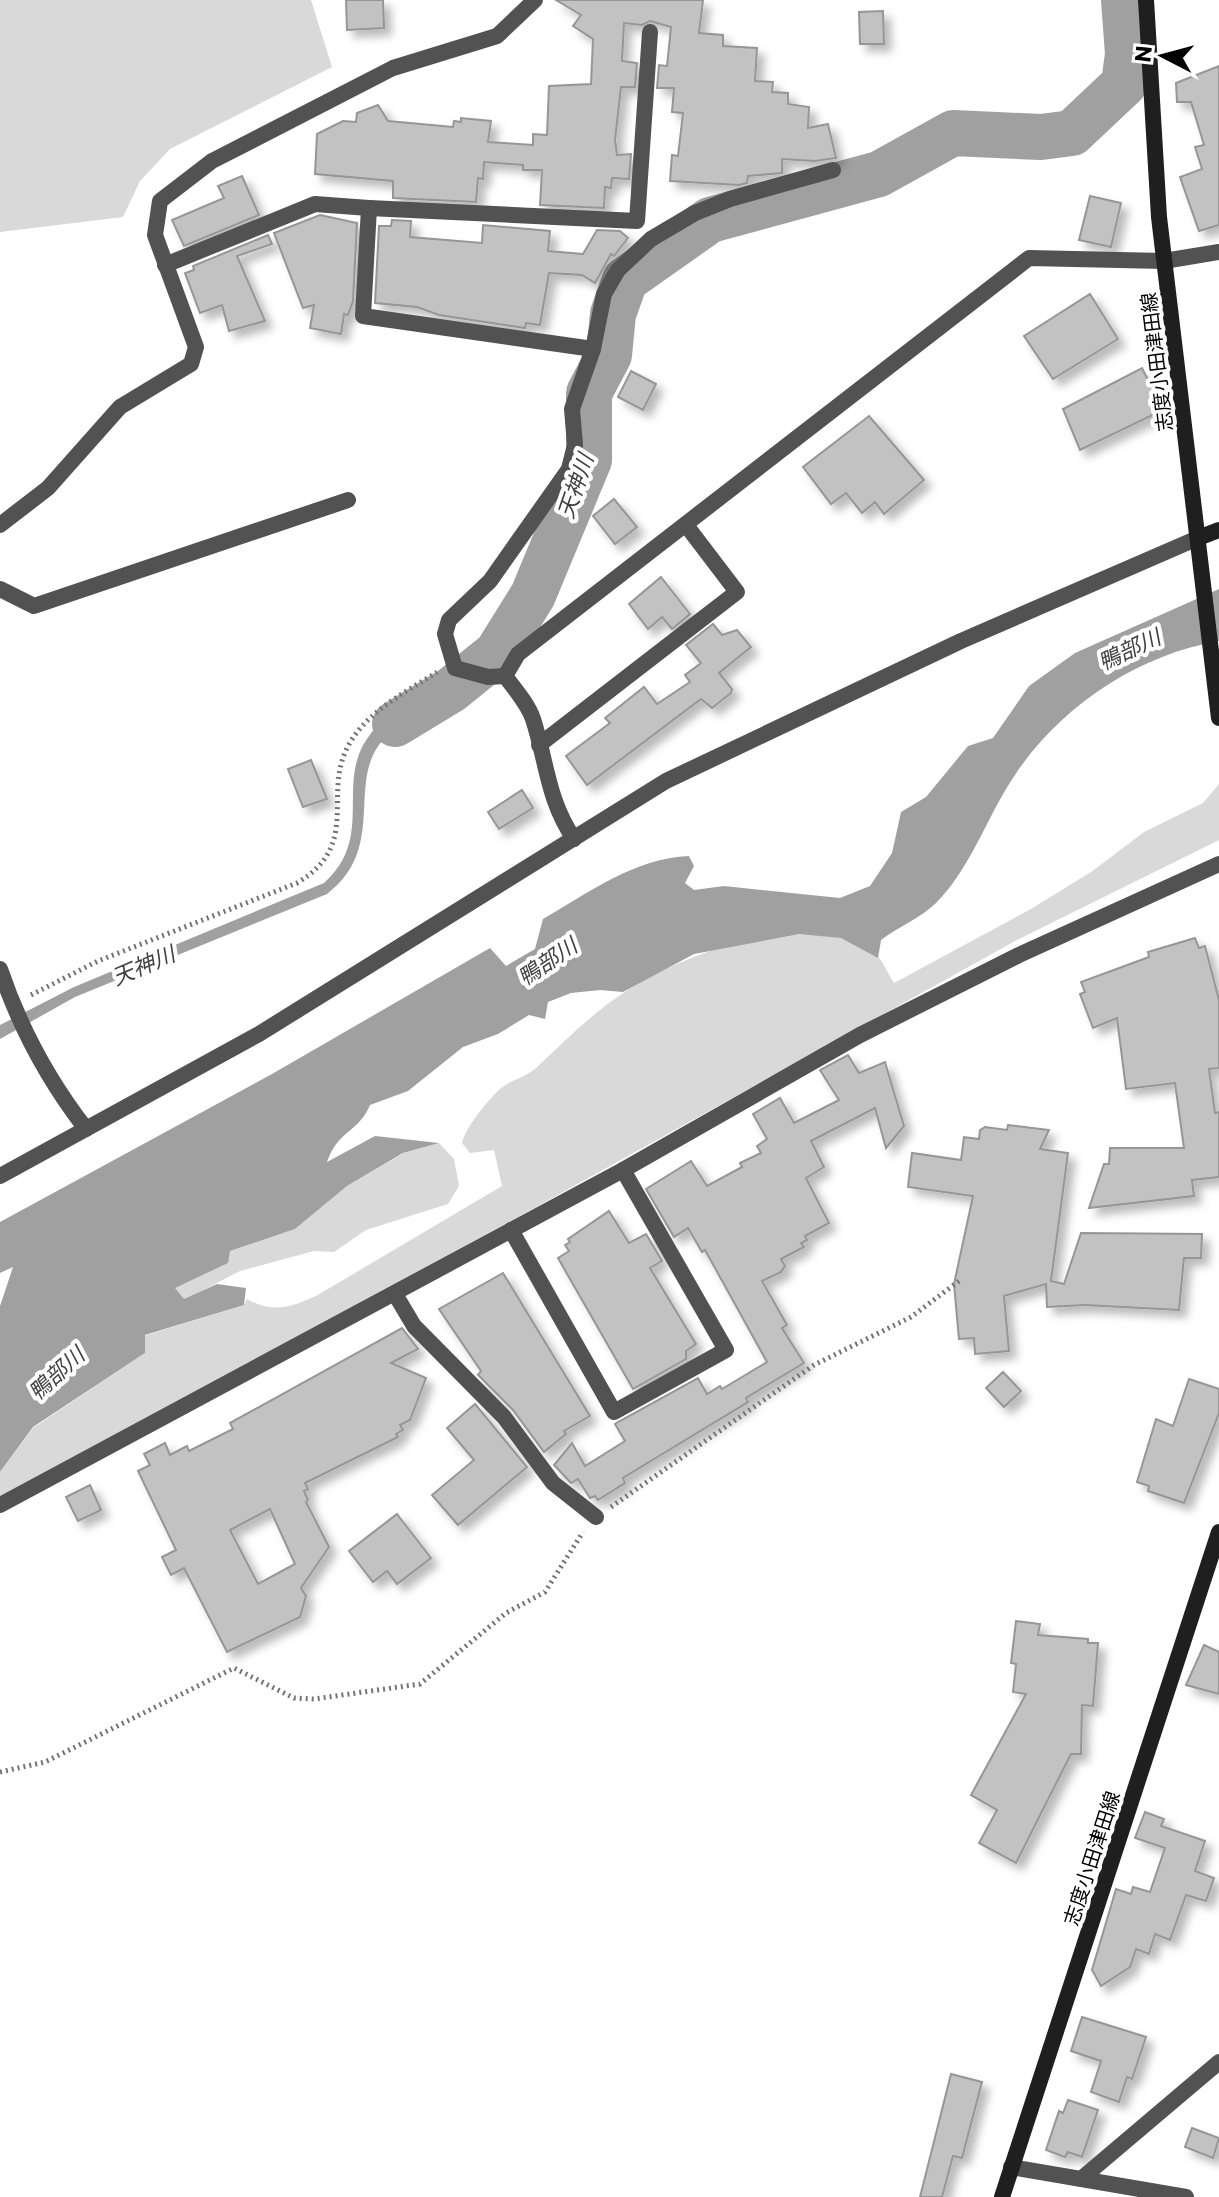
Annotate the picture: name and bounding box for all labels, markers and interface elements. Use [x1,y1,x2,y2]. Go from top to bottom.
north arrow [1123,16,1203,96]
text: N [1128,44,1157,63]
street label: 志度小田津田線 [1136,291,1176,433]
water label: 天神川 [551,449,599,522]
water label: 鴨部川 [1093,622,1166,675]
water label: 鴨部川 [512,930,584,991]
water label: 天神川 [107,939,180,990]
water label: 鴨部川 [22,1340,91,1405]
street label: 志度小田津田線 [1058,1788,1124,1928]

